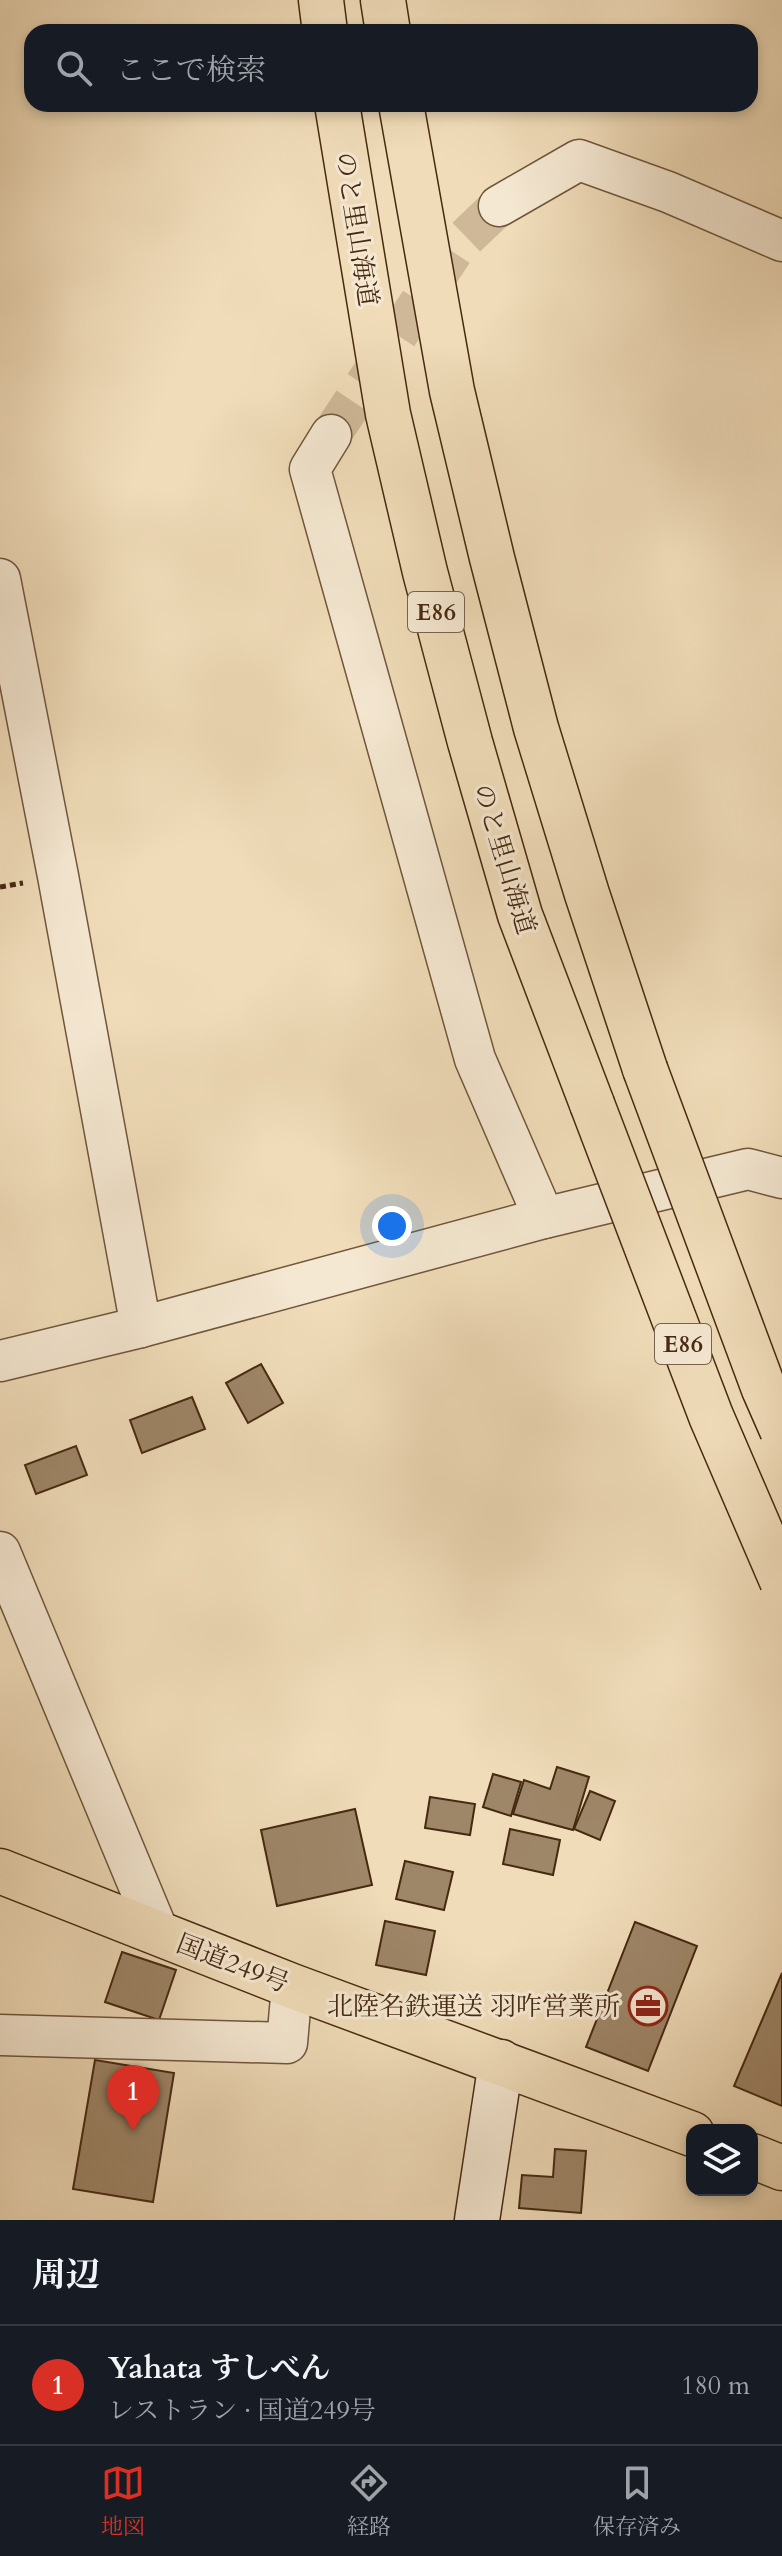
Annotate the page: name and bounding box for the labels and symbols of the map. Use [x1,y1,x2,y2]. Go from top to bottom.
street label: のと里山海道 [327,149,386,309]
road number: E86 [408,592,464,632]
street label: のと里山海道 [465,779,544,939]
your location [372,1206,412,1246]
road number: E86 [655,1324,711,1364]
street label: 国道249号 [171,1926,294,2001]
office icon: 北陸名鉄運送 羽咋営業所 [627,1985,669,2027]
place label: 北陸名鉄運送 羽咋営業所 [327,1989,620,2024]
pin: 1 [107,2065,159,2131]

